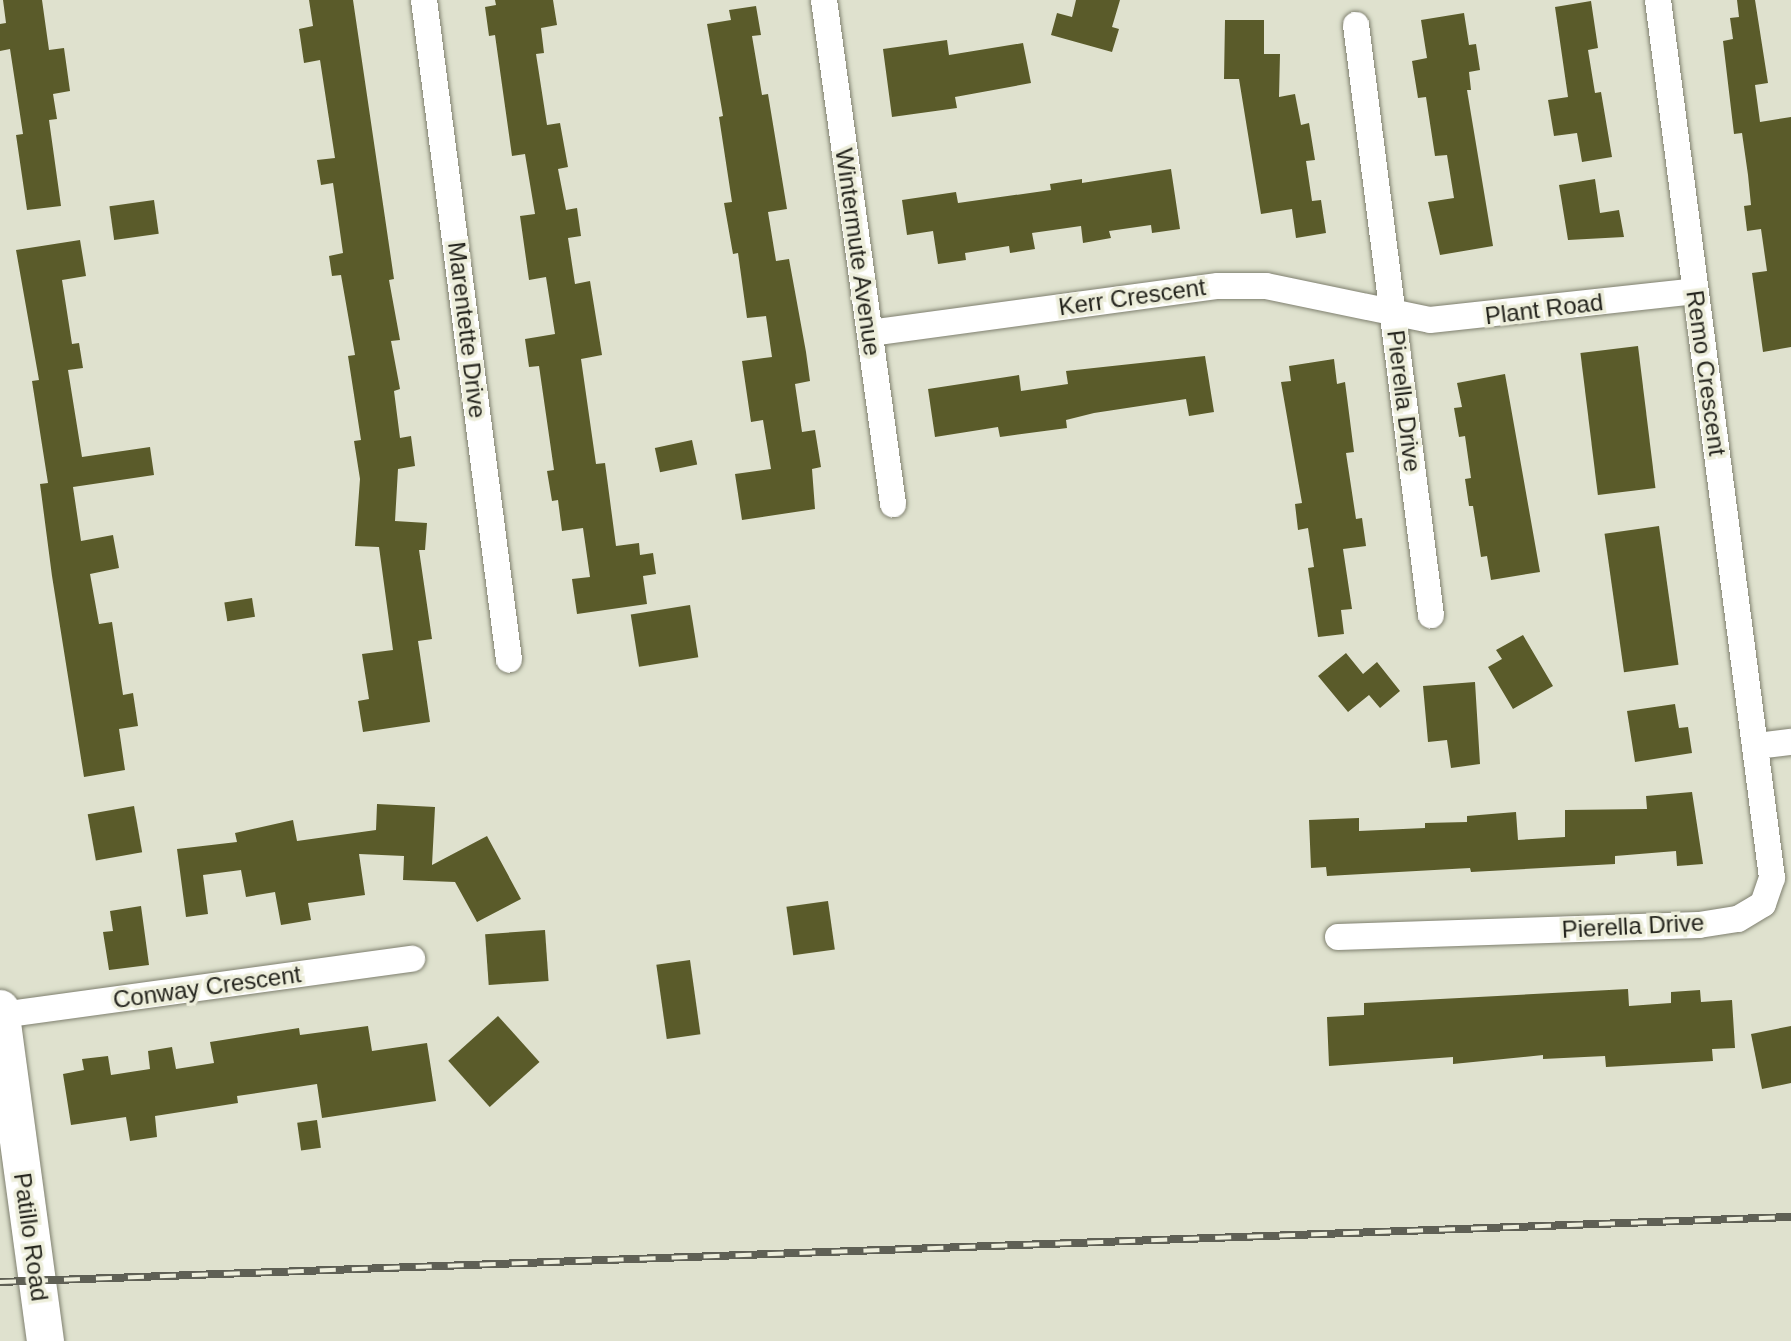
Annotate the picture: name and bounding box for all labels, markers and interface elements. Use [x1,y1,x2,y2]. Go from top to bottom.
street label: Wintermute Avenue [829,146,887,358]
street label: Marentette Drive [442,240,492,420]
street label: Kerr Crescent [1057,272,1207,322]
street label: Plant Road [1483,287,1605,331]
street label: Remo Crescent [1680,288,1732,458]
street label: Pierella Drive [1381,328,1427,474]
street label: Pierella Drive [1561,908,1705,944]
street label: Conway Crescent [111,960,303,1014]
street label: Patillo Road [8,1171,54,1303]

